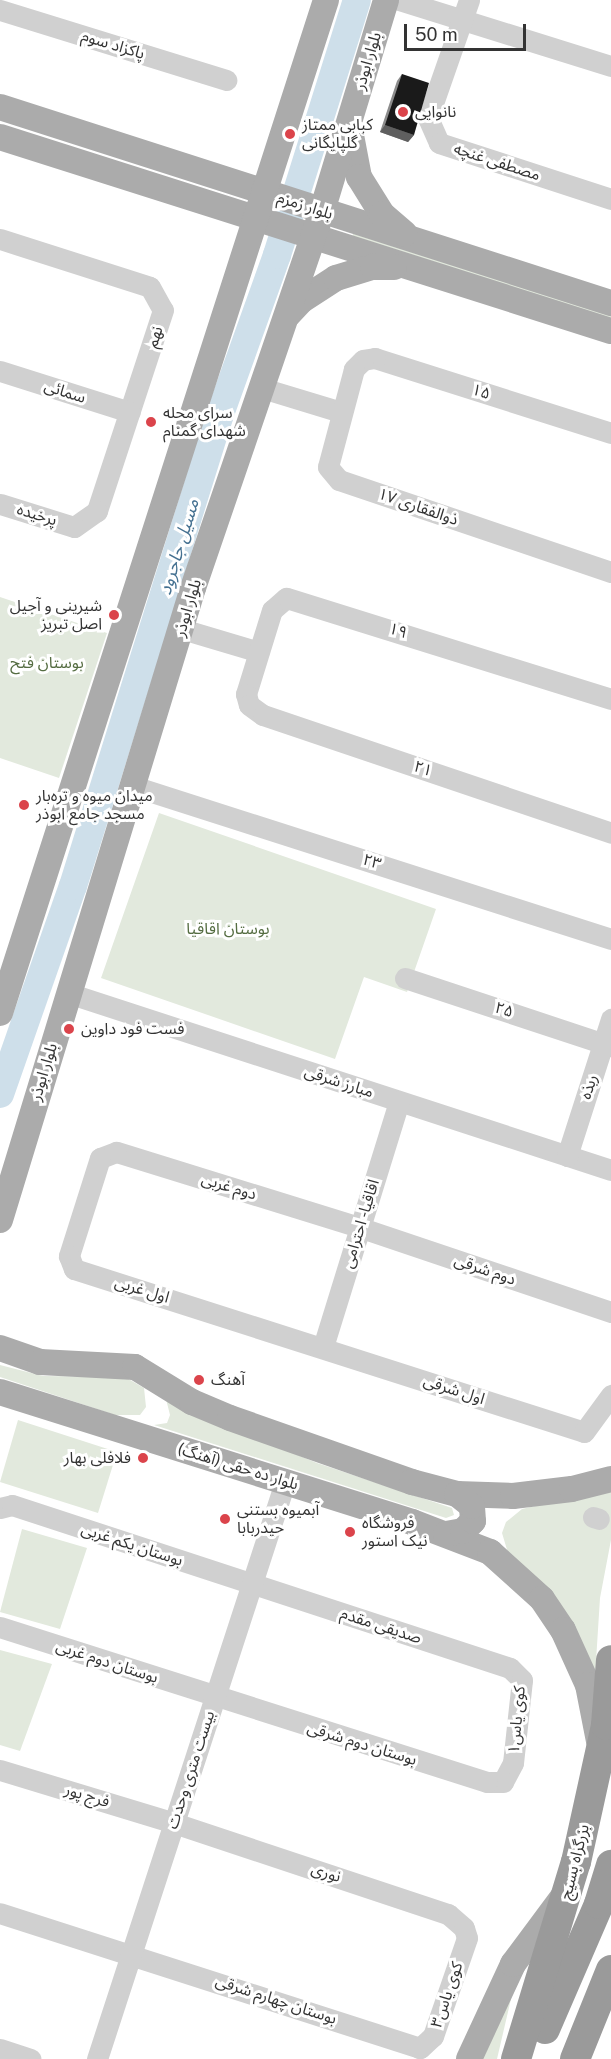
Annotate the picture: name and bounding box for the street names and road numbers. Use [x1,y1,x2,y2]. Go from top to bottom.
street label: پاکزاد سوم [79,26,147,64]
street label: بلوار ابوذر [350,30,386,92]
street label: مصطفی غنچه [451,139,543,185]
street label: بلوار زمزم [275,188,335,224]
street label: نهم [143,324,167,350]
street label: سمائی [42,376,88,408]
street label: ۱۵ [469,380,493,404]
street label: ذوالفقاری ۱۷ [375,484,461,530]
street label: پرخیده [15,500,59,530]
street label: بلوار ابوذر [170,577,206,639]
street label: ۱۹ [386,619,410,643]
street label: ۲۱ [411,757,435,781]
street label: ۲۳ [360,850,384,874]
street label: ۲۵ [492,998,516,1022]
street label: بلوار ابوذر [26,1041,62,1103]
street label: مبارز شرقی [302,1062,376,1102]
street label: ربذه [576,1072,602,1102]
street label: دوم غربی [199,1170,259,1204]
street label: اقاقیا - احترامی [338,1175,384,1273]
street label: دوم شرقی [452,1251,518,1289]
street label: اول غربی [112,1273,172,1307]
street label: اول شرقی [421,1371,487,1409]
street label: بلوار ده حقی (آهنگ) [175,1440,301,1494]
street label: بوستان یکم غربی [79,1520,185,1570]
street label: صدیقی مقدم [338,1604,424,1648]
street label: بوستان دوم غربی [53,1636,161,1688]
street label: کوی یاس۱ [504,1685,530,1755]
street label: بیست متری وحدت [163,1709,219,1831]
street label: بوستان دوم شرقی [305,1718,419,1770]
street label: فرج پور [62,1780,112,1812]
street label: بزرگراه بسیج [556,1822,594,1902]
street label: نوری [309,1859,343,1887]
street label: کوی یاس۳ [427,1960,467,2030]
street label: بوستان چهارم شرقی [213,1971,339,2029]

